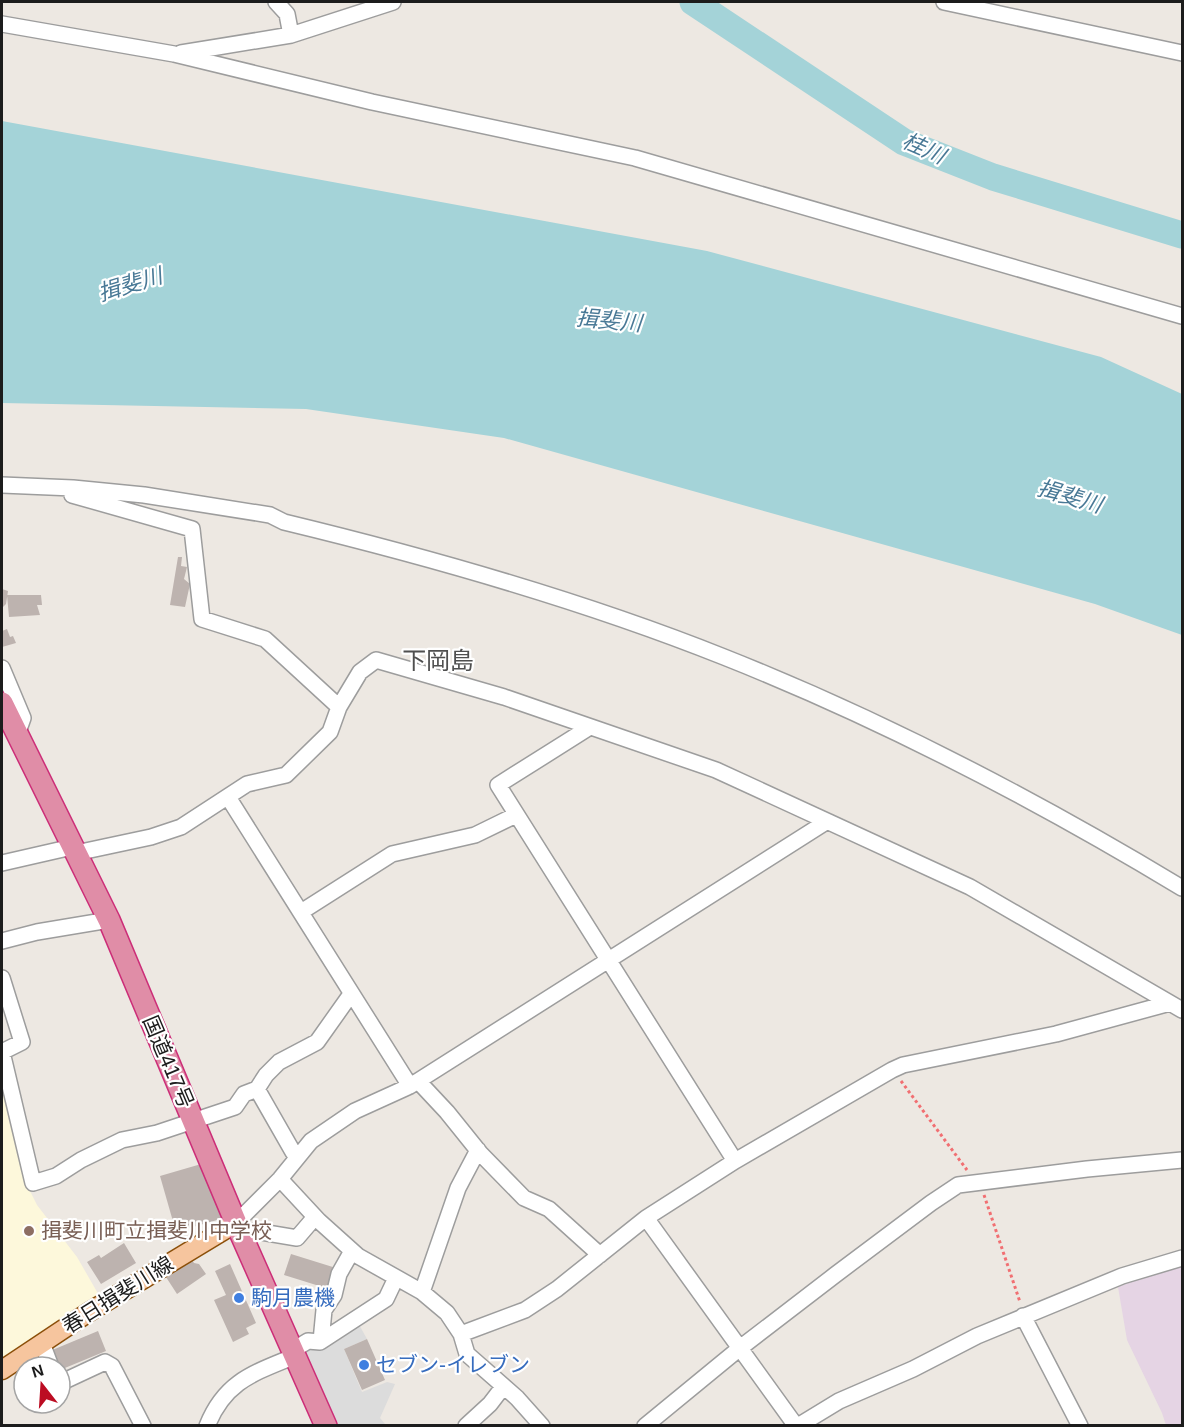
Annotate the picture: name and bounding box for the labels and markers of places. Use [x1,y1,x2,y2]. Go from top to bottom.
place label: 揖斐川町立揖斐川中学校 [41,1219,272,1242]
marker: 揖斐川町立揖斐川中学校 [22,1224,36,1238]
place label: 駒月農機 [251,1286,335,1309]
marker: 駒月農機 [232,1291,246,1305]
place label: セブン-イレブン [376,1353,530,1376]
marker: セブン-イレブン [357,1358,371,1372]

